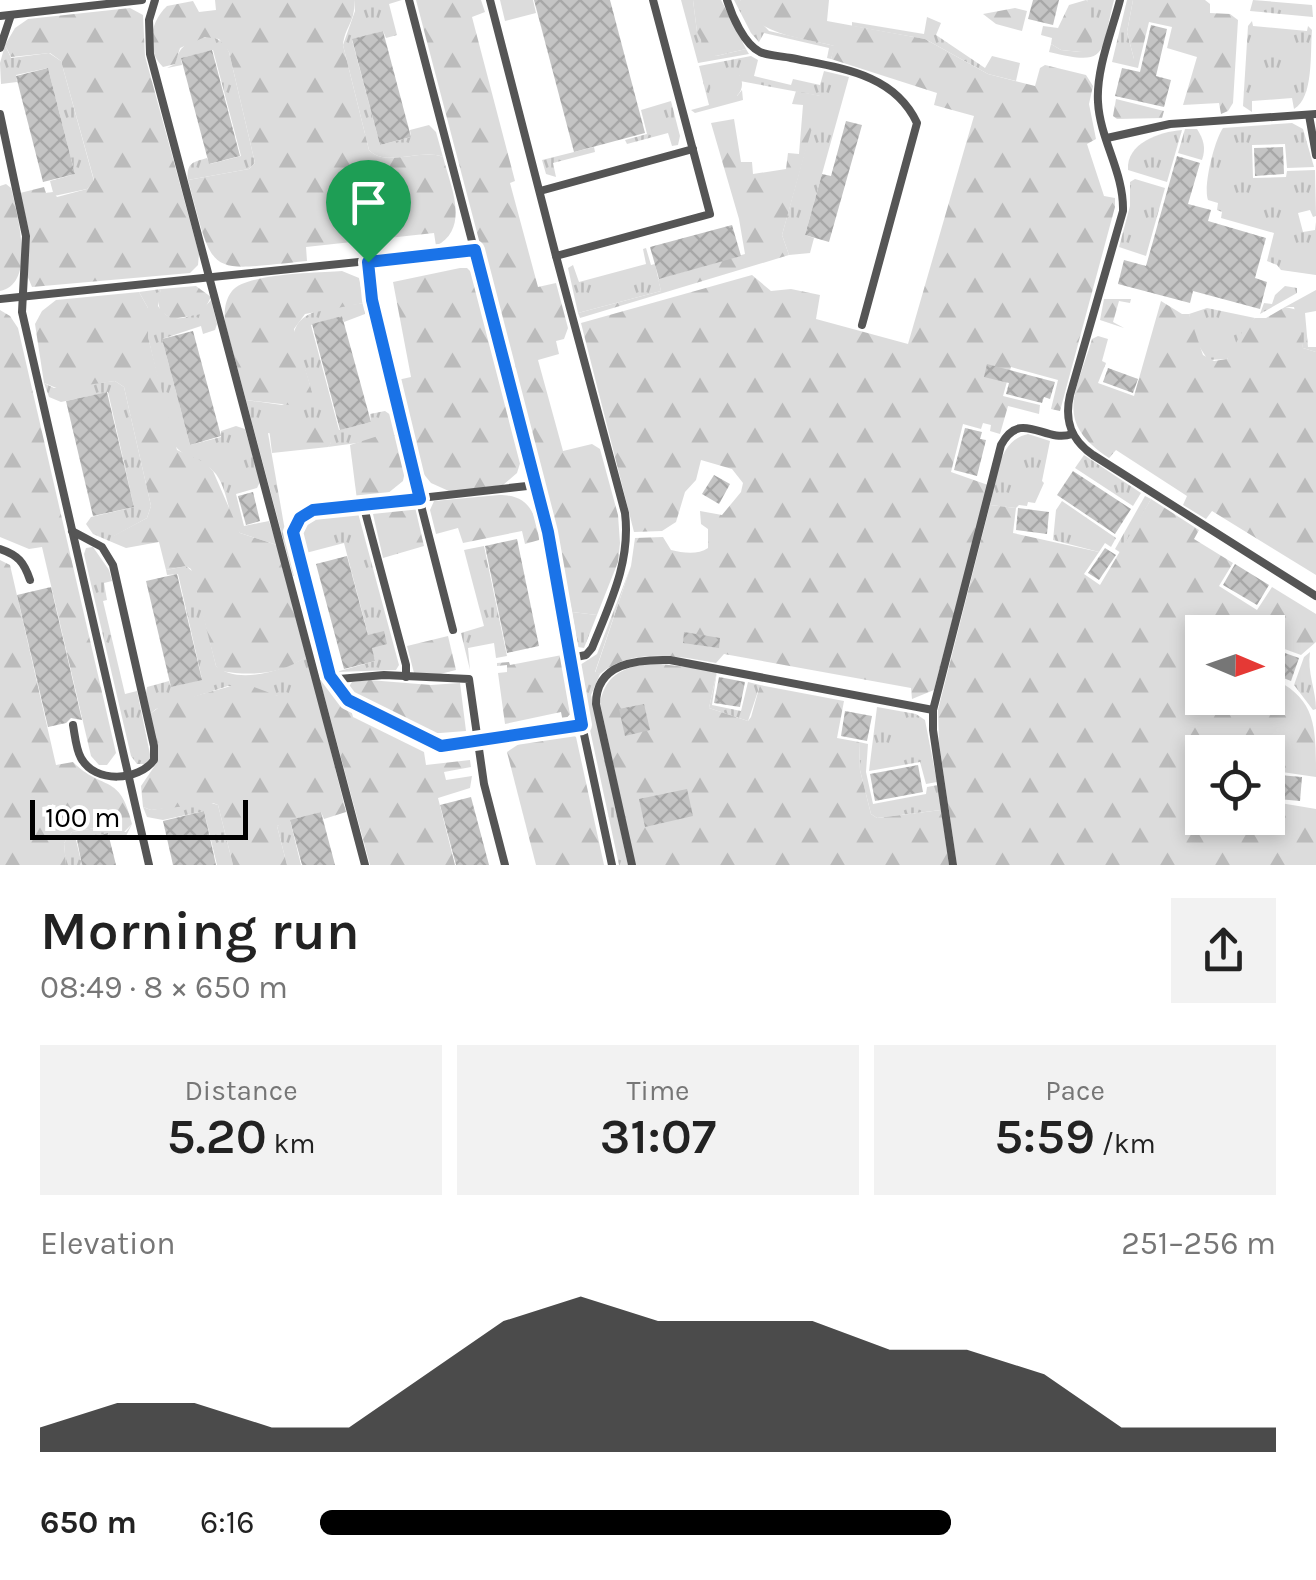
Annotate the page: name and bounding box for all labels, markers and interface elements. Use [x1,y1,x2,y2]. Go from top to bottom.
pin [326,160,411,263]
icon: arrive [341,175,396,230]
north arrow [1185,615,1285,715]
map controls [1185,615,1285,835]
button: locate [1185,735,1285,835]
scale bar [30,795,248,840]
text: 100 m [45,801,120,834]
button: share [1171,898,1276,1003]
text: Morning run [40,899,360,963]
text: 08:49 · 8 × 650 m [40,969,288,1006]
text: Distance [184,1074,298,1107]
text: Time [627,1074,689,1107]
text: Pace [1045,1074,1105,1107]
text: 5.20 [167,1107,267,1166]
text: 31:07 [600,1107,716,1166]
text: 5:59 [994,1107,1095,1166]
text: km [267,1127,315,1160]
text: /km [1095,1127,1156,1160]
text: Elevation [40,1225,175,1262]
text: 251–256 m [1121,1225,1276,1262]
text: 650 m [40,1504,137,1541]
text: 6:16 [200,1504,255,1541]

